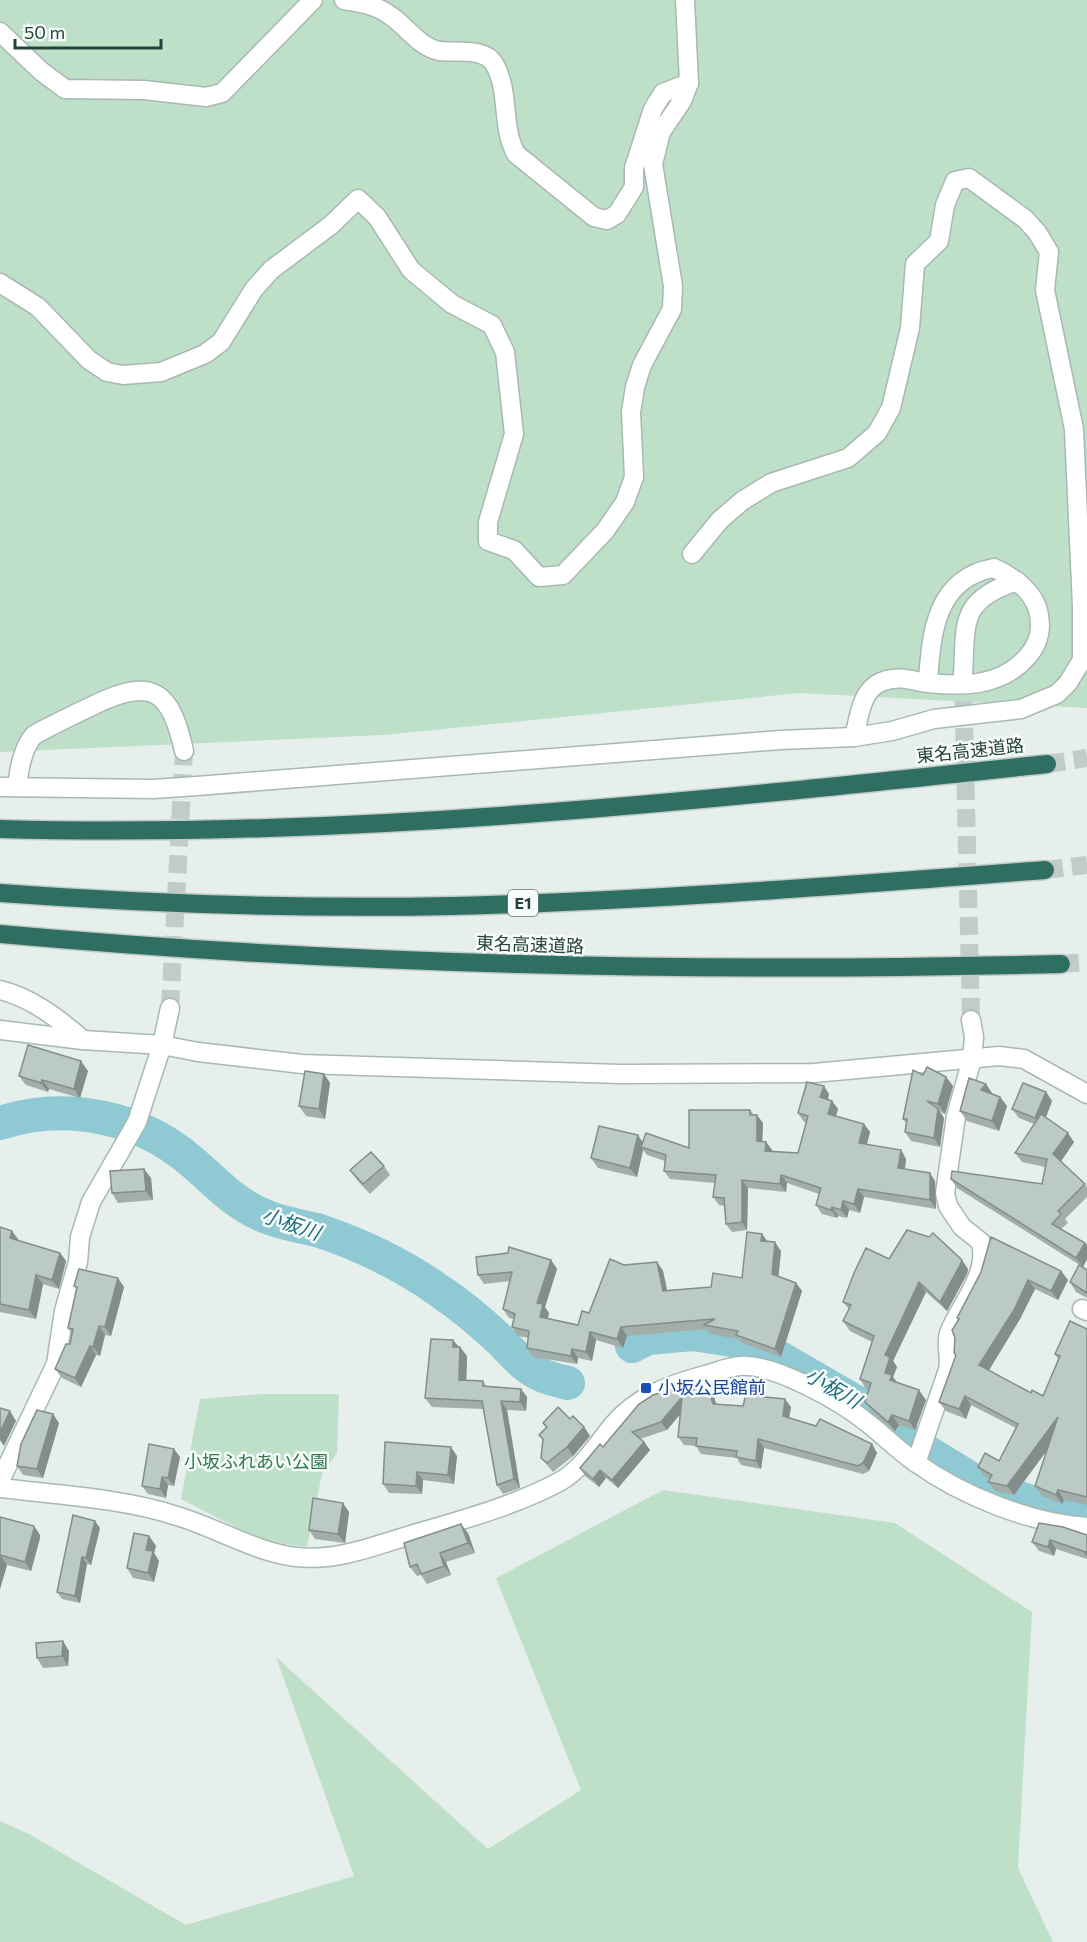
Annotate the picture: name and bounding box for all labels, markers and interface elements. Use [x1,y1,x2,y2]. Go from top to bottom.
scale bar [15,12,160,50]
text: 50 m [24,21,65,43]
street label: 東名高速道路 [915,733,1025,767]
road number: E1 [508,890,538,916]
street label: 東名高速道路 [476,931,584,957]
water label: 小板川 [259,1202,325,1245]
water label: 小板川 [802,1362,867,1414]
place label: 小坂公民館前 [658,1376,766,1398]
marker: 小坂公民館前 [639,1381,653,1395]
park label: 小坂ふれあい公園 [184,1450,328,1472]

